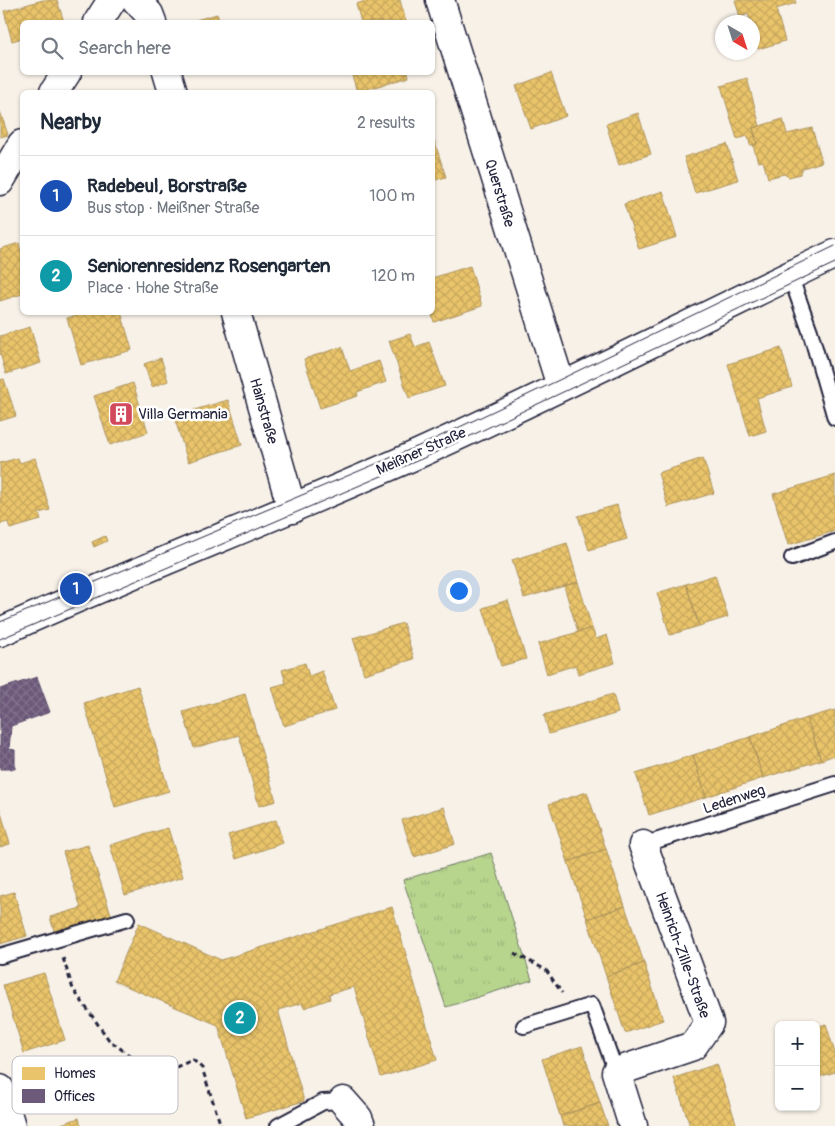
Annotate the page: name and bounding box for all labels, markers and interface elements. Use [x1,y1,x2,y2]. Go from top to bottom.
north arrow [715,15,760,60]
search box [20,20,435,75]
icon: search [38,34,66,62]
text: Search here [78,36,171,60]
text: Nearby [40,109,101,136]
text: 2 results [357,113,415,133]
street label: Querstraße [480,157,519,230]
text: Radebeul, Borstraße [87,174,247,198]
text: 1 [53,186,59,206]
text: 100 m [369,186,415,206]
text: Bus stop · Meißner Straße [87,198,259,218]
text: Seniorenresidenz Rosengarten [87,254,330,278]
text: 2 [52,266,60,286]
text: 120 m [371,266,415,286]
text: Place · Hohe Straße [87,278,218,298]
street label: Hainstraße [245,376,282,447]
building icon: Villa Germania [108,401,134,427]
place label: Villa Germania [138,405,228,424]
street label: Meißner Straße [373,423,470,480]
pin: 1 [60,570,92,608]
your location [446,578,472,604]
street label: Ledenweg [701,781,768,818]
street label: Heinrich-Zille-Straße [651,889,714,1021]
pin: 2 [224,999,256,1037]
map controls [775,1021,820,1111]
button: + [775,1021,820,1066]
legend [12,1056,178,1114]
text: Homes [54,1065,96,1082]
button: − [775,1066,820,1111]
text: Offices [54,1088,96,1105]

